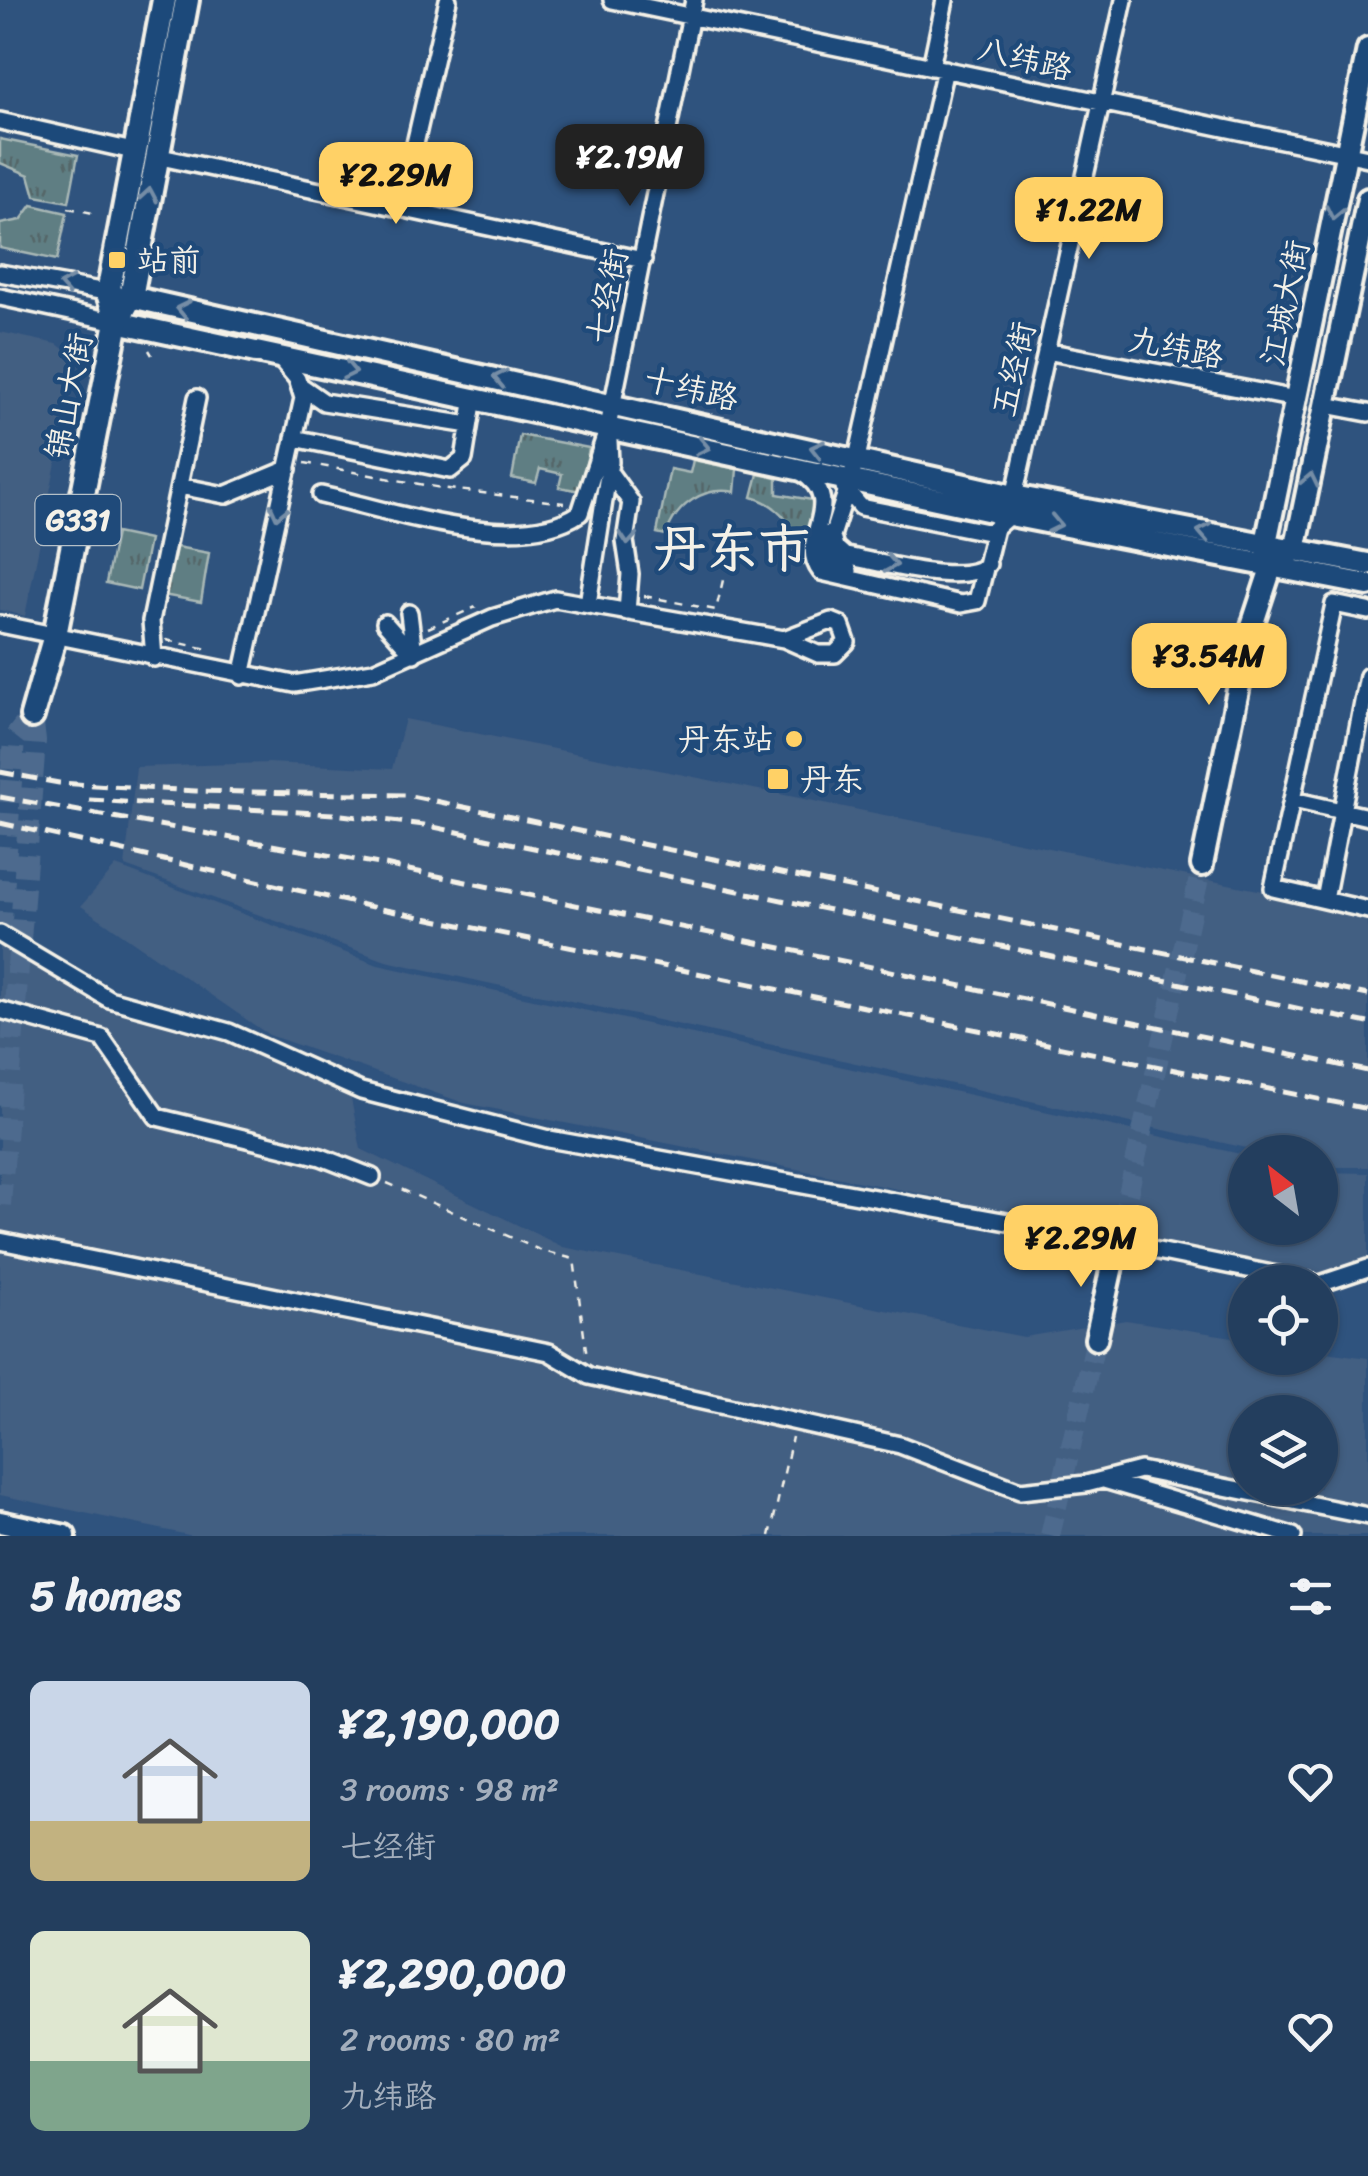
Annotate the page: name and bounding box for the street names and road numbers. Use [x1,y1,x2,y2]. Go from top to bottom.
street label: 八纬路 [972,20,1078,98]
street label: 江城大街 [1244,234,1326,372]
street label: 七经街 [569,243,645,349]
street label: 九纬路 [1123,311,1229,385]
street label: 五经街 [975,316,1053,422]
street label: 锦山大街 [29,328,109,464]
street label: 十纬路 [638,350,744,428]
road number: G331 [36,495,120,545]

